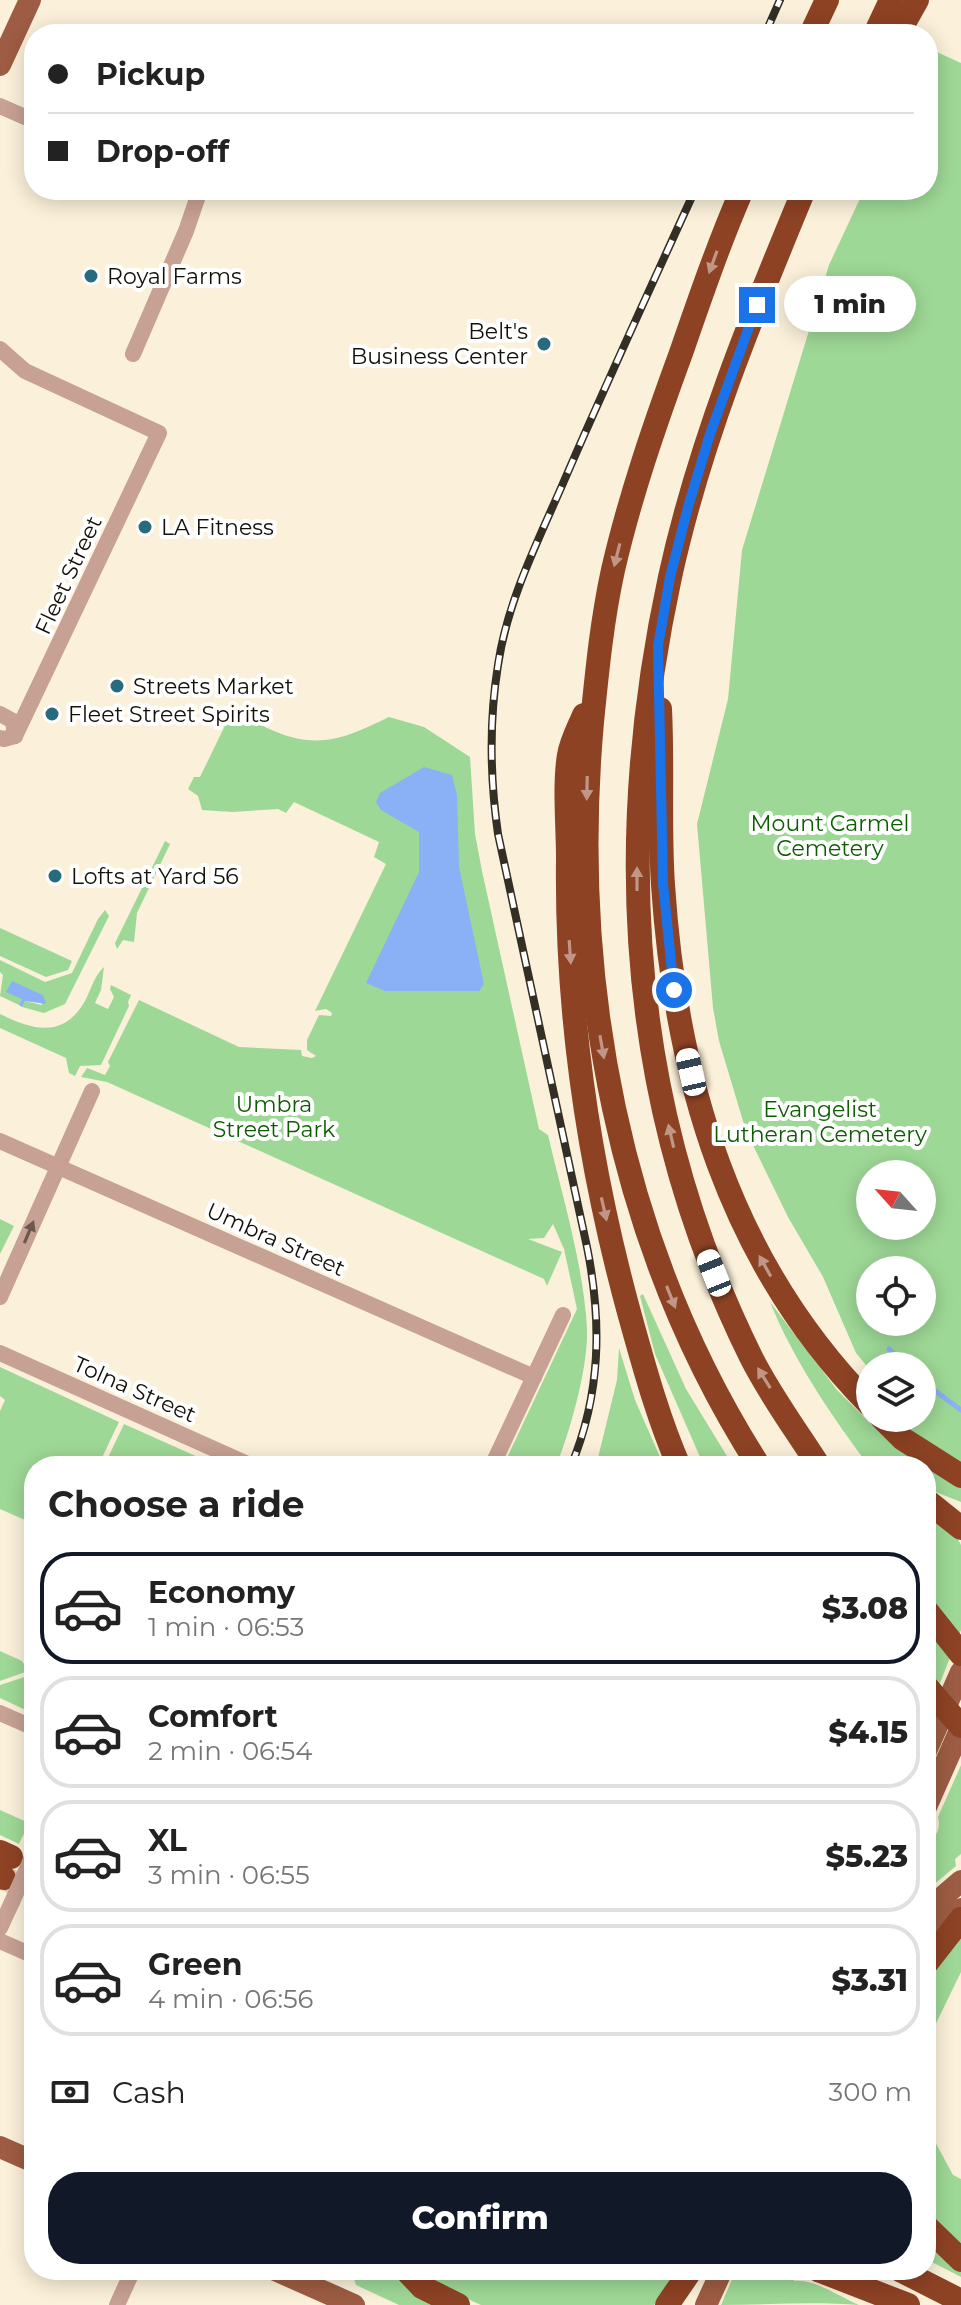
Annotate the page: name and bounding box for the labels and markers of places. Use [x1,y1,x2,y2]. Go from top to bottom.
place label: Royal Farms [107,263,242,290]
marker: Royal Farms [82,267,100,285]
place label: Belt's Business Center [351,318,528,370]
marker: Belt's Business Center [535,335,553,353]
place label: LA Fitness [161,514,274,541]
marker: LA Fitness [136,518,154,536]
place label: Streets Market [133,673,294,700]
marker: Streets Market [108,677,126,695]
place label: Fleet Street Spirits [68,701,270,728]
marker: Fleet Street Spirits [43,705,61,723]
place label: Lofts at Yard 56 [71,863,239,890]
marker: Lofts at Yard 56 [46,867,64,885]

